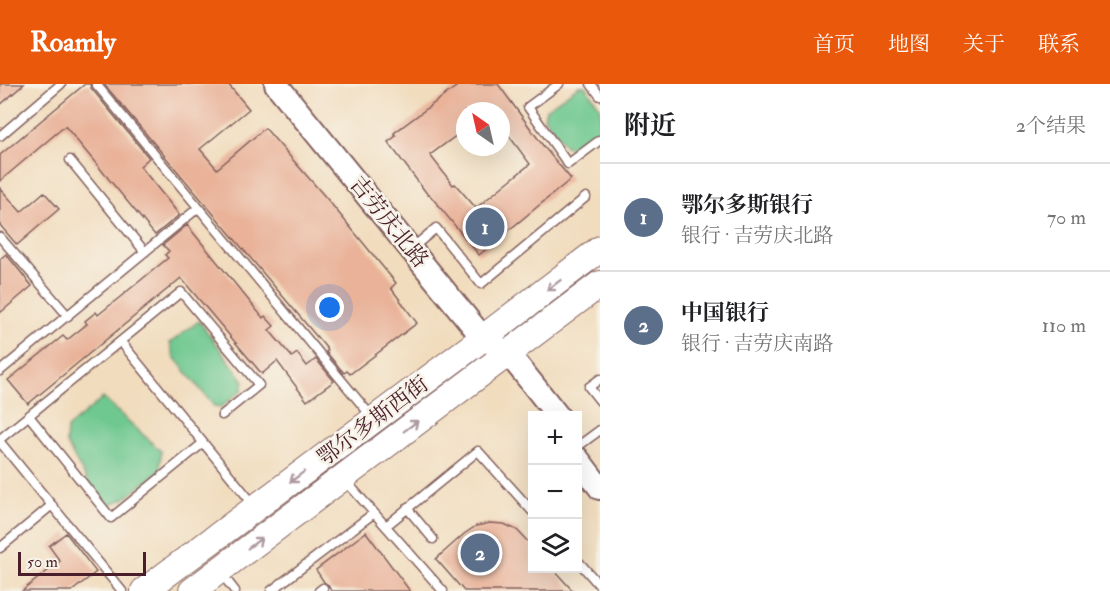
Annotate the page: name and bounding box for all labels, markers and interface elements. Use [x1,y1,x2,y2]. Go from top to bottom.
text: Roamly [30,25,116,60]
text: 首页 [813,31,855,58]
text: 地图 [888,31,930,58]
text: 关于 [963,31,1005,58]
text: 联系 [1038,31,1080,58]
north arrow [456,102,510,156]
text: 附近 [624,110,676,142]
text: 2个结果 [1016,113,1086,138]
street label: 吉劳庆北路 [344,170,434,274]
text: 鄂尔多斯银行 [681,191,813,219]
pin: 1 [466,204,504,250]
text: 1 [640,205,647,230]
text: 70 m [1047,205,1086,230]
text: 银行 · 吉劳庆北路 [681,223,833,248]
one-way arrow [546,278,562,291]
your location [315,293,344,322]
text: 中国银行 [681,299,769,327]
text: 2 [638,313,649,338]
text: 110 m [1042,313,1086,338]
text: 银行 · 吉劳庆南路 [681,331,833,356]
street label: 鄂尔多斯西街 [312,370,434,472]
map controls [528,411,582,573]
button: + [528,411,582,465]
one-way arrow [403,420,419,433]
button: − [528,465,582,519]
one-way arrow [289,471,305,483]
button: layers [528,519,582,573]
pin: 2 [460,530,500,576]
one-way arrow [247,537,263,550]
scale bar [18,549,146,576]
text: 50 m [27,552,58,572]

